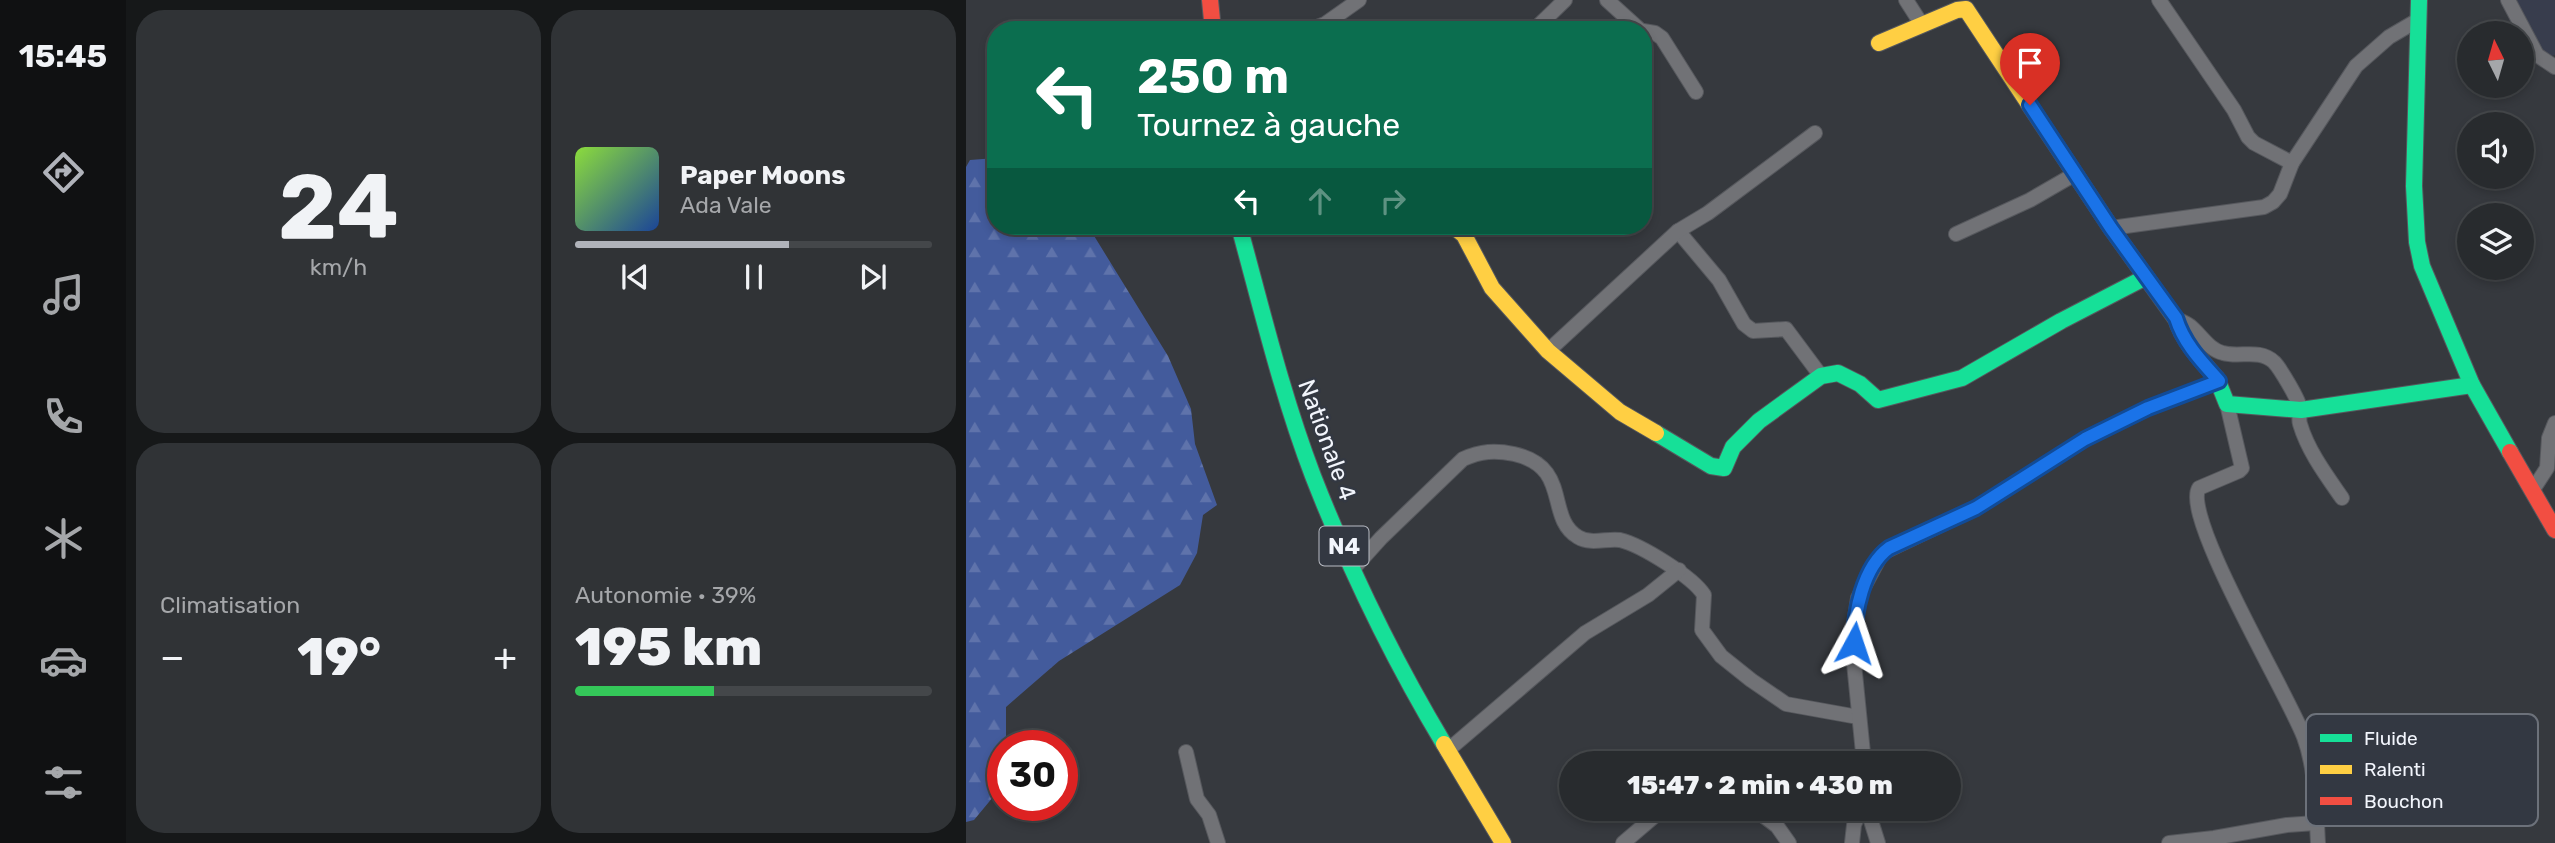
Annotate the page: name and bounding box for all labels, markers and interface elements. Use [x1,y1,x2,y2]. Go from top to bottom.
north arrow [2457,21,2534,98]
map controls [2457,21,2534,280]
pin [2000,33,2060,105]
text: 15:45 [19,37,107,75]
icon: arrive [2011,44,2049,82]
text: 250 m [1137,47,1289,105]
icon: left [1022,49,1113,140]
text: Tournez à gauche [1137,106,1400,144]
button: sound [2457,112,2534,189]
icon: directions [39,148,88,197]
text: 24 [278,153,399,261]
text: Paper Moons [680,160,846,191]
icon: left [1228,182,1266,220]
icon: ahead [1301,182,1339,220]
icon: right [1374,182,1412,220]
text: Ada Vale [680,191,772,219]
button: layers [2457,203,2534,280]
text: km/h [310,253,367,281]
icon: previous [616,258,654,296]
icon: pause [735,258,773,296]
icon: next [854,258,892,296]
icon: music [39,270,88,319]
street label: Nationale 4 [1292,376,1362,504]
icon: phone [39,392,88,441]
icon: climate [39,514,88,563]
road number: N4 [1320,526,1368,566]
text: Autonomie · 39% [575,581,756,609]
text: Climatisation [160,591,300,619]
position arrow [1817,606,1891,680]
text: 195 km [575,616,762,678]
text: 19° [297,626,381,688]
text: − [160,634,185,680]
text: + [493,634,517,680]
icon: car [39,636,88,685]
legend [2306,714,2538,826]
text: Fluide [2364,727,2418,750]
speed limit sign: 30 [987,730,1078,821]
icon: filters [39,758,88,807]
text: Ralenti [2364,758,2426,781]
text: 15:47 · 2 min · 430 m [1627,770,1893,801]
text: Bouchon [2364,790,2444,813]

